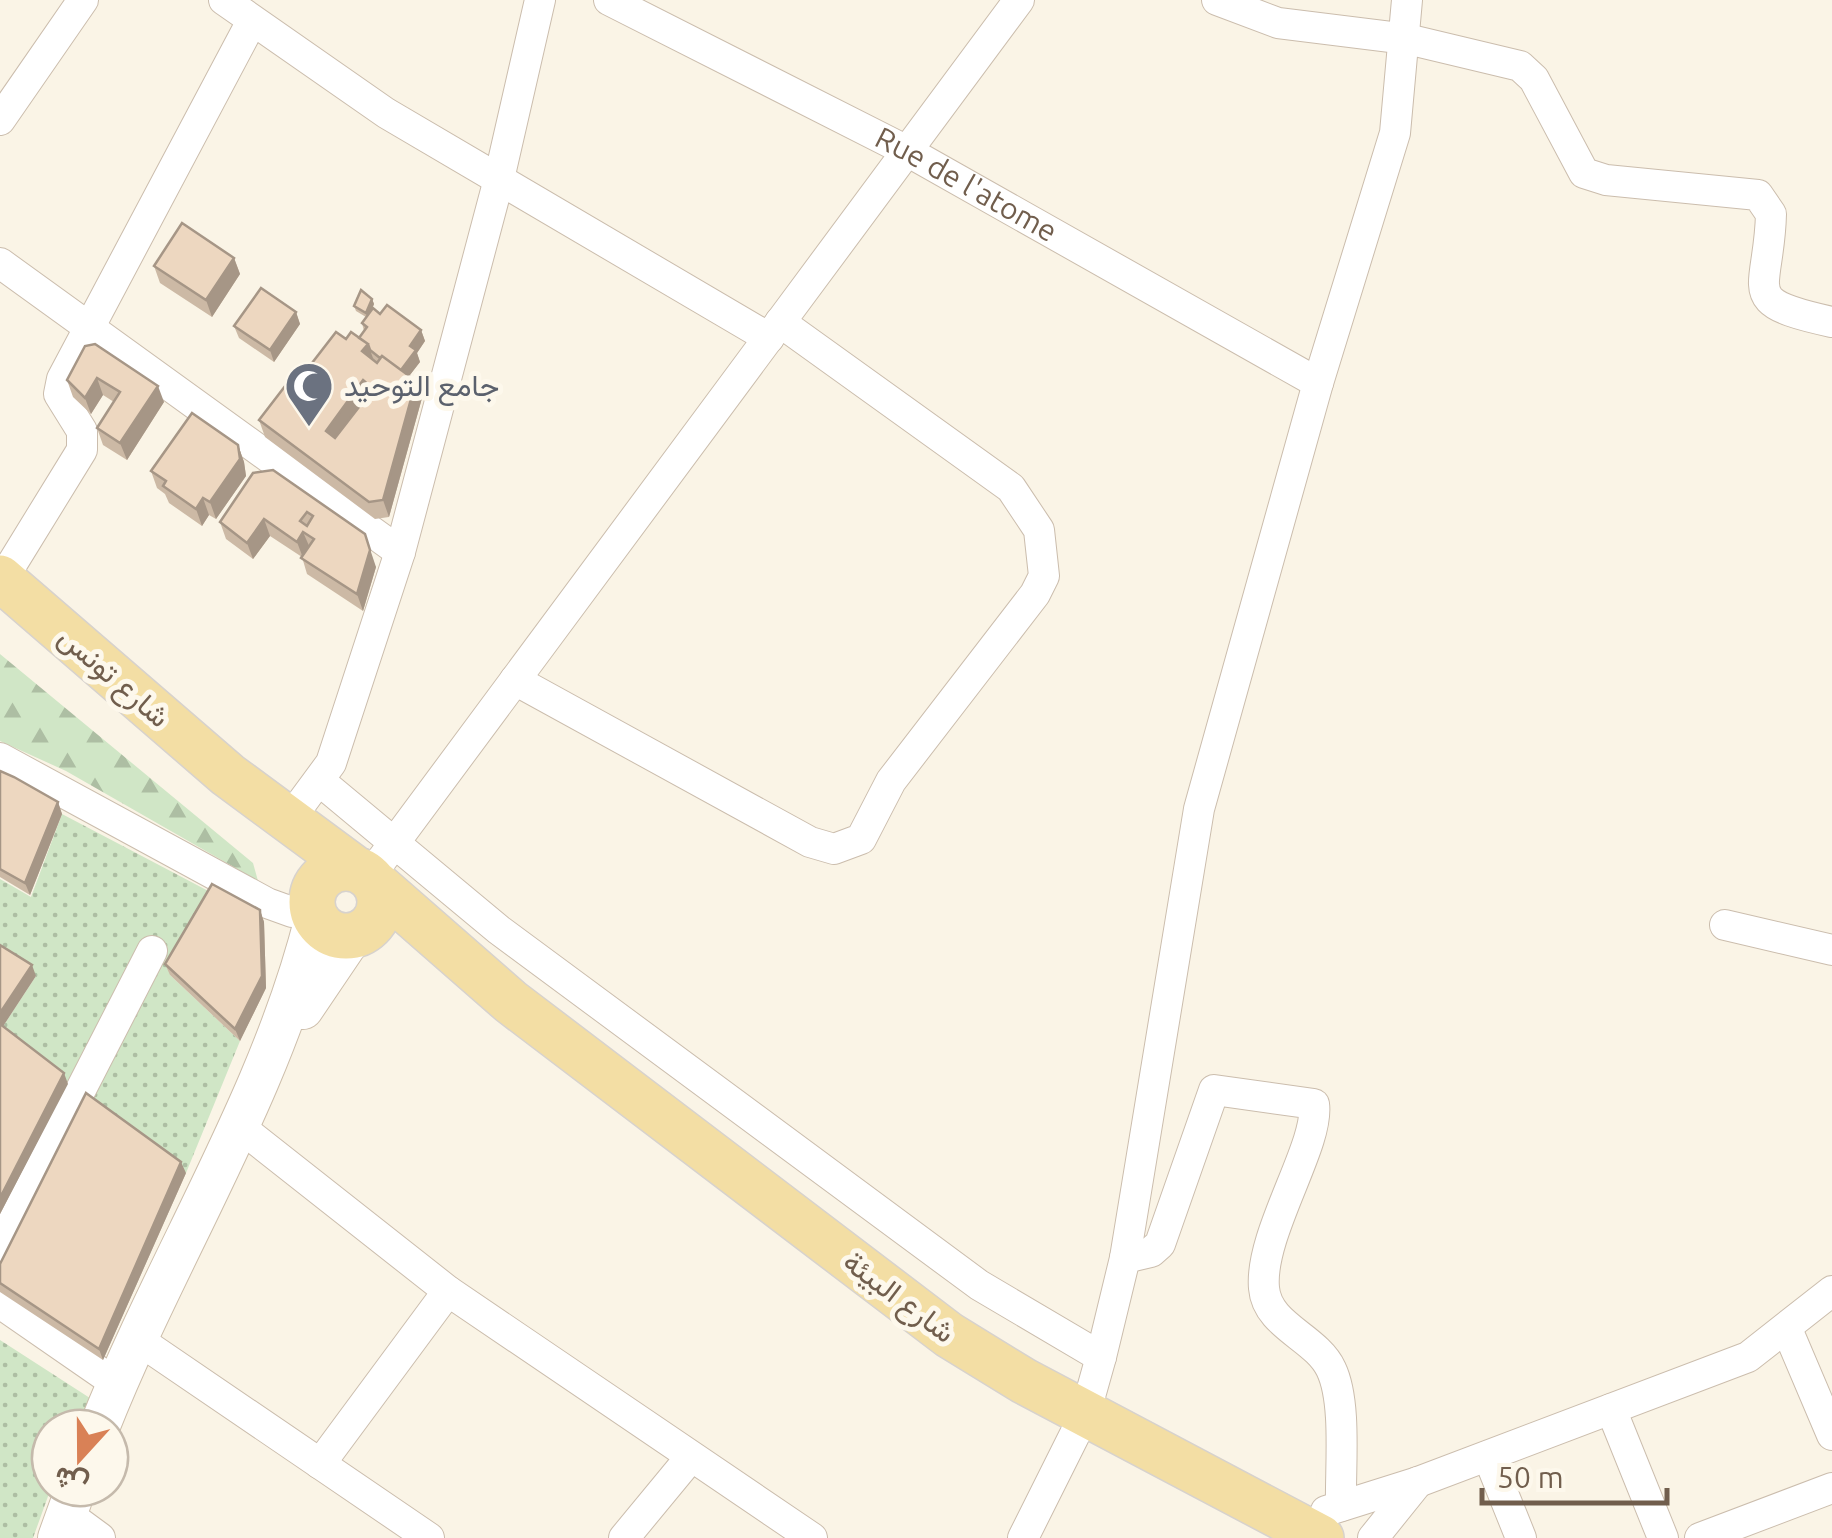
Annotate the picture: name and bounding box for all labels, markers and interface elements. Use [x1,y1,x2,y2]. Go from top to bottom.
street label: Rue de l'atome [870,120,1063,248]
mosque icon: جامع التوحيد [283,360,335,428]
place label: جامع التوحيد [344,368,499,406]
street label: شارع تونس [50,619,177,737]
street label: شارع البيئة [835,1243,962,1352]
north arrow [30,1408,130,1508]
scale bar [1482,1443,1667,1505]
text: ش [50,1459,93,1502]
text: 50 m [1497,1460,1564,1494]

